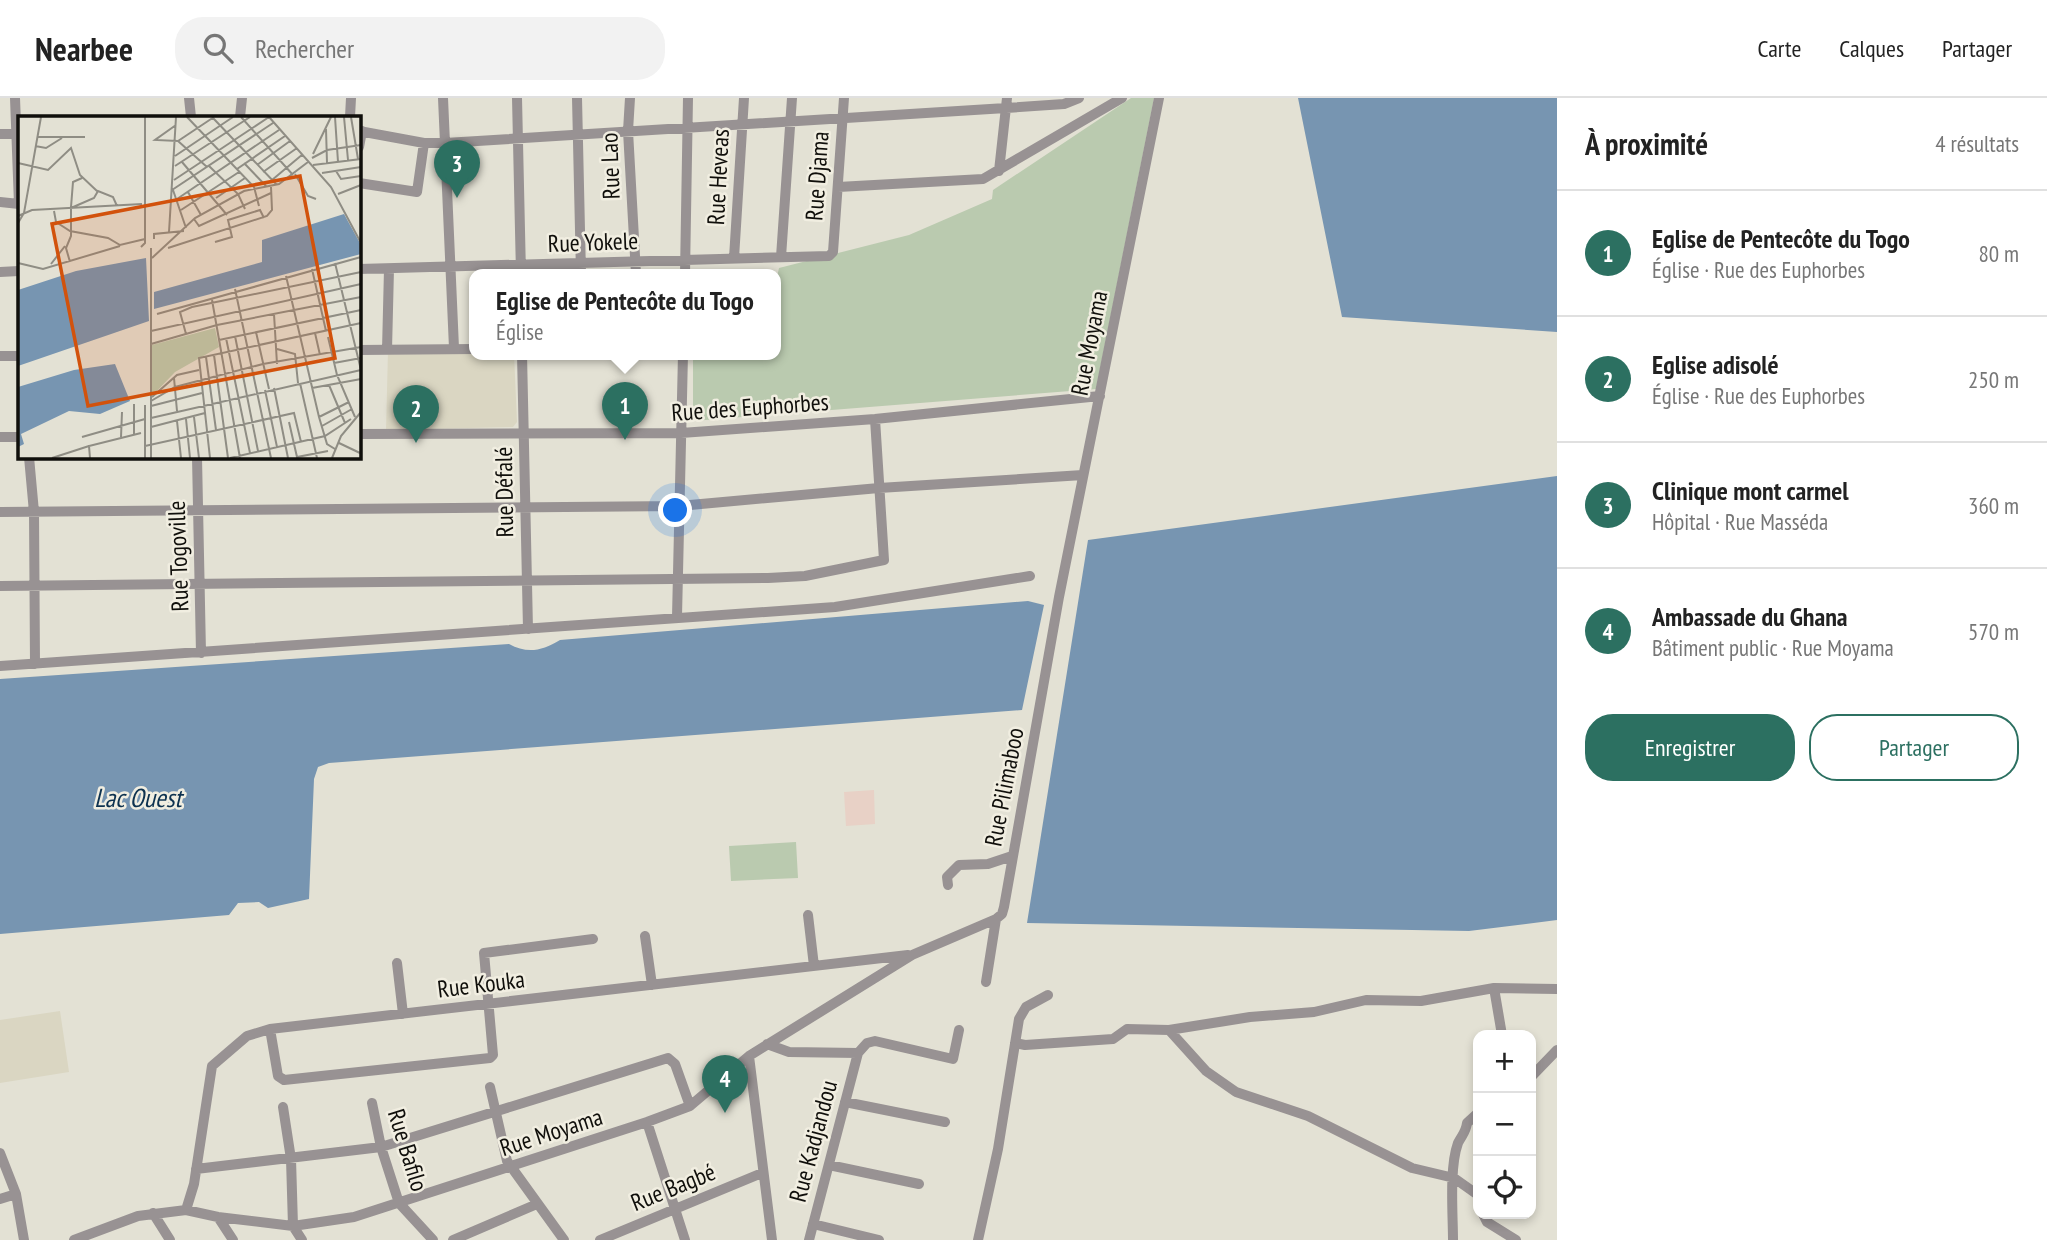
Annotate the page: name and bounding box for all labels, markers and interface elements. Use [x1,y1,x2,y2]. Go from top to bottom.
search box [175,17,665,80]
text: Nearbee [35,27,133,70]
icon: search [199,29,237,67]
text: Rechercher [255,32,354,65]
text: Carte [1758,33,1801,64]
text: Calques [1839,33,1904,64]
text: Partager [1942,33,2012,64]
inset map [18,116,360,458]
text: À proximité [1585,124,1708,163]
street label: Rue Heveas [700,128,736,226]
text: 4 résultats [1935,129,2019,158]
street label: Rue Djama [798,130,836,222]
street label: Rue Lao [593,132,627,200]
pin: 3 [434,140,480,198]
text: Eglise de Pentecôte du Togo [1652,222,1910,255]
street label: Rue Yokele [547,225,639,259]
text: 1 [1603,239,1614,268]
text: 80 m [1978,239,2019,268]
text: Église · Rue des Euphorbes [1652,255,1865,284]
popup [469,269,781,360]
text: Eglise de Pentecôte du Togo [496,284,754,317]
street label: Rue Moyama [1064,288,1114,398]
text: Église [496,317,543,346]
text: Eglise adisolé [1652,348,1779,381]
text: 2 [1603,365,1614,394]
text: 250 m [1968,365,2019,394]
text: Église · Rue des Euphorbes [1652,381,1865,410]
pin: 1 [602,382,648,440]
pin: 2 [393,385,439,443]
street label: Rue des Euphorbes [670,386,830,428]
street label: Rue Défalé [488,446,520,538]
text: Clinique mont carmel [1652,474,1849,507]
text: 3 [1603,491,1614,520]
text: 360 m [1968,491,2019,520]
your location [658,493,692,527]
street label: Rue Togoville [161,500,195,612]
text: Hôpital · Rue Masséda [1652,507,1828,536]
text: Ambassade du Ghana [1652,600,1848,633]
text: 4 [1603,617,1614,646]
text: 570 m [1968,617,2019,646]
text: Bâtiment public · Rue Moyama [1652,633,1894,662]
button: Enregistrer [1585,714,1795,781]
button: Partager [1809,714,2019,781]
street label: Rue Pilimaboo [977,725,1031,849]
water label: Lac Ouest [94,781,185,814]
street label: Rue Kouka [436,963,526,1005]
map controls [1473,1030,1536,1219]
button: + [1473,1030,1536,1093]
pin: 4 [702,1055,748,1113]
street label: Rue Kadjandou [782,1077,844,1205]
button: − [1473,1093,1536,1156]
street label: Rue Moyama [496,1101,606,1163]
street label: Rue Bafilo [381,1105,435,1195]
street label: Rue Bagbé [626,1156,720,1218]
button: locate [1473,1156,1536,1219]

